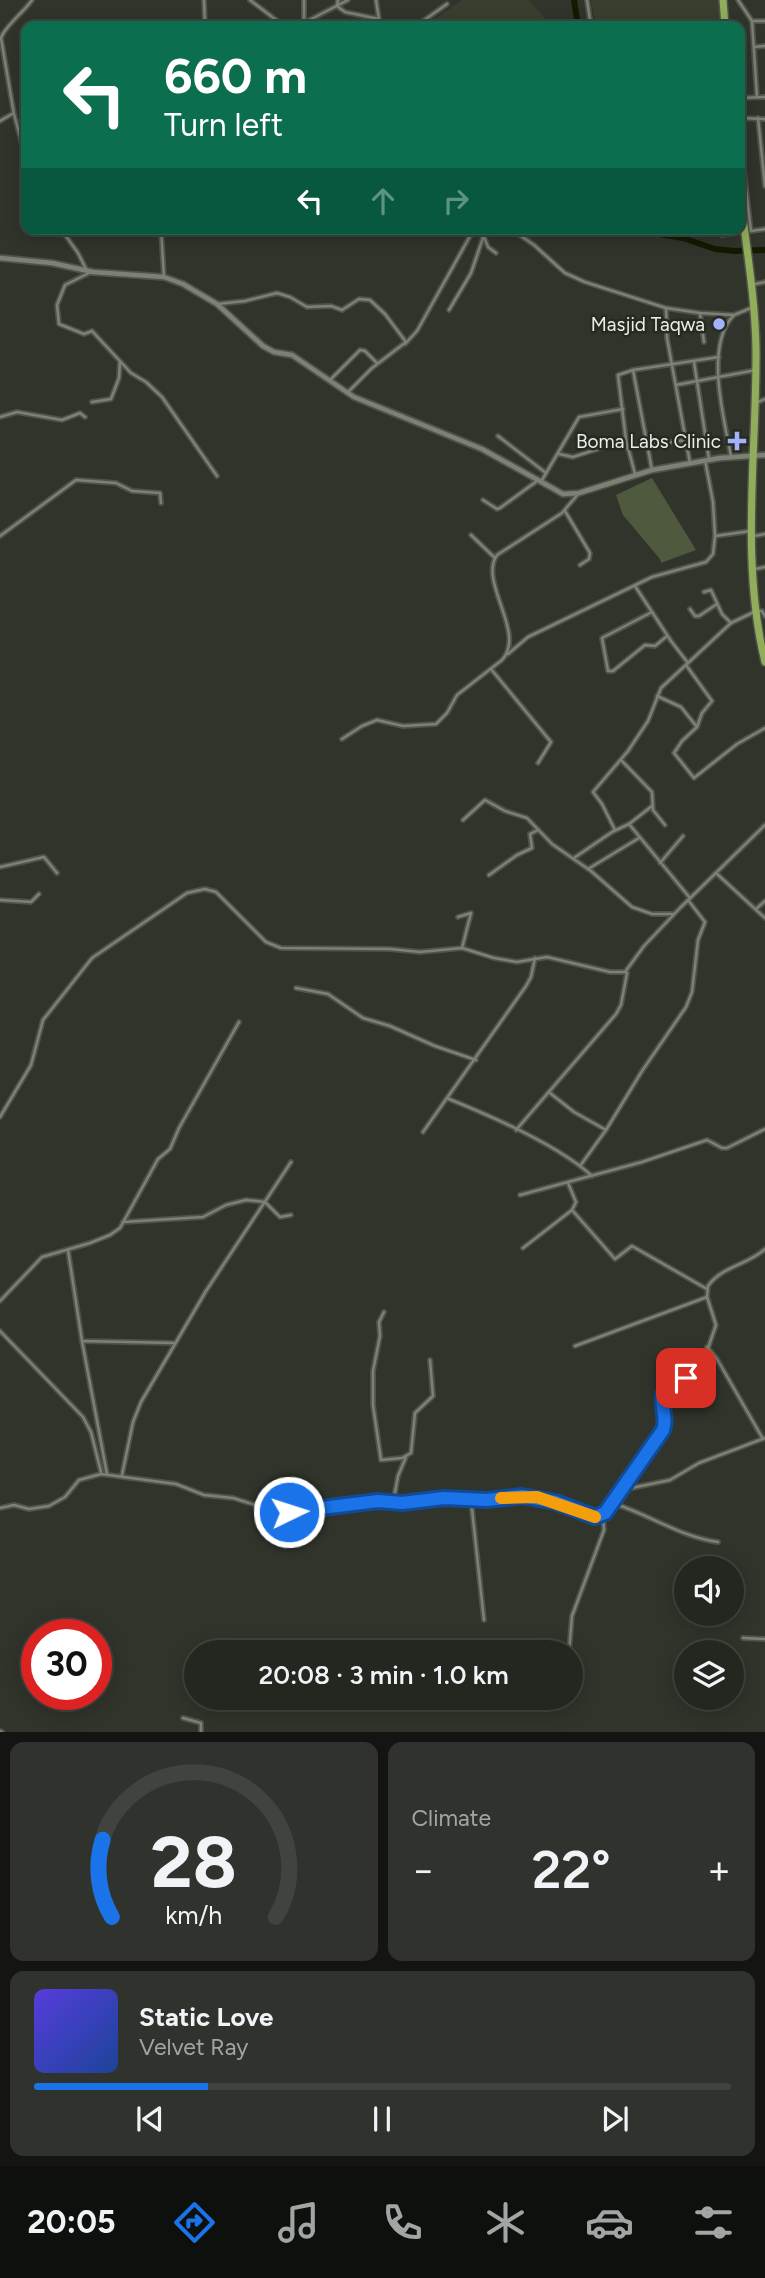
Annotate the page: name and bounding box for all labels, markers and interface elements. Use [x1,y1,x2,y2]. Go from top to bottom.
text: 660 m [164,46,307,105]
icon: left [49,49,140,140]
text: Turn left [164,106,283,144]
icon: left [291,182,329,220]
icon: ahead [364,182,402,220]
icon: right [437,182,475,220]
place label: Masjid Taqwa [591,313,705,336]
marker: Masjid Taqwa [711,316,727,332]
place label: Boma Labs Clinic [576,430,721,453]
marker: Boma Labs Clinic [727,431,747,451]
pin [656,1348,716,1408]
icon: arrive [667,1359,705,1397]
position arrow [252,1475,326,1549]
map controls [674,1556,744,1710]
button: sound [674,1556,744,1626]
speed limit sign: 30 [21,1619,112,1710]
button: layers [674,1640,744,1710]
text: 20:08 · 3 min · 1.0 km [258,1659,509,1691]
text: Climate [412,1804,491,1832]
text: 28 [150,1819,237,1906]
text: 22° [532,1839,611,1901]
text: − [412,1847,435,1893]
text: + [707,1847,731,1893]
text: km/h [165,1900,222,1930]
text: Static Love [139,2001,273,2033]
text: Velvet Ray [139,2033,248,2061]
icon: previous [131,2100,169,2138]
icon: pause [363,2100,401,2138]
icon: next [596,2100,634,2138]
icon: directions [170,2198,219,2247]
icon: music [274,2198,323,2247]
icon: phone [378,2198,427,2247]
icon: climate [481,2198,530,2247]
icon: car [585,2198,634,2247]
icon: filters [689,2198,738,2247]
text: 20:05 [27,2203,116,2241]

